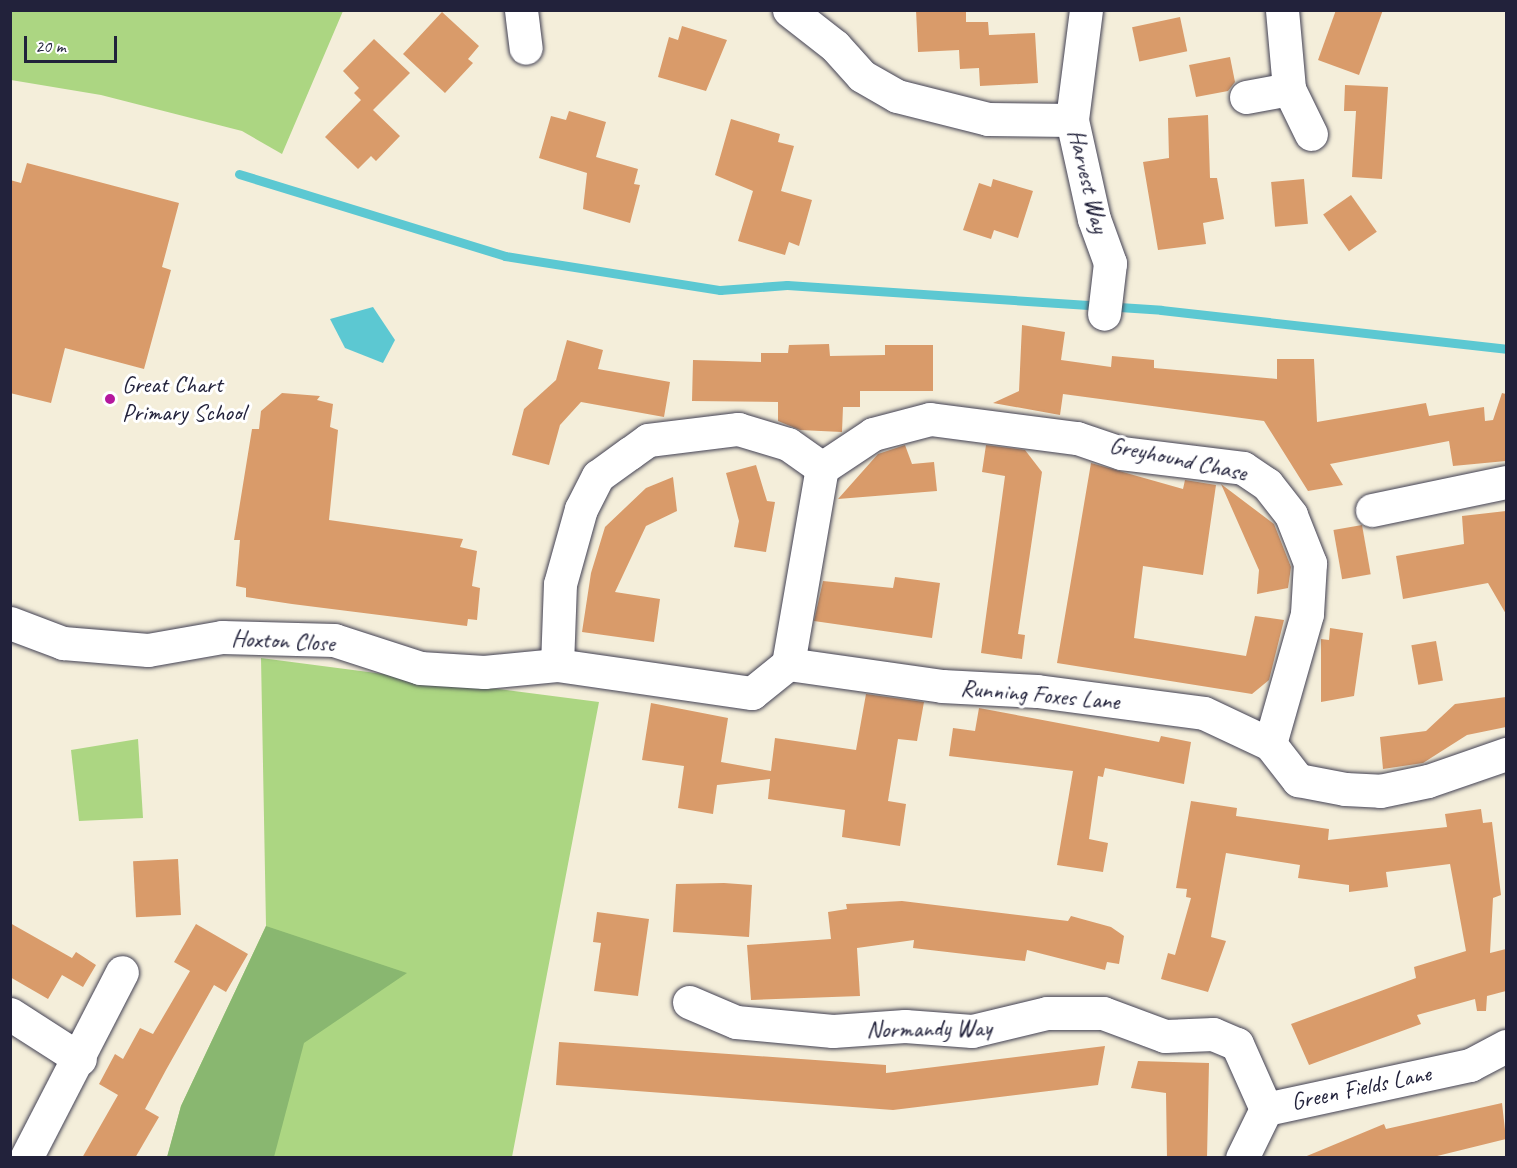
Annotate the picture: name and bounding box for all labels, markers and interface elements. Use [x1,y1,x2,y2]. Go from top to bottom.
scale bar [27,24,120,62]
text: 20 m [35,35,66,57]
street label: Harvest Way [1061,126,1115,236]
place label: Great Chart Primary School [122,371,245,427]
marker: Great Chart Primary School [103,392,117,406]
street label: Greyhound Chase [1107,430,1249,488]
street label: Hoxton Close [231,624,335,658]
street label: Running Foxes Lane [959,674,1121,716]
street label: Normandy Way [866,1014,992,1044]
street label: Green Fields Lane [1288,1059,1434,1117]

